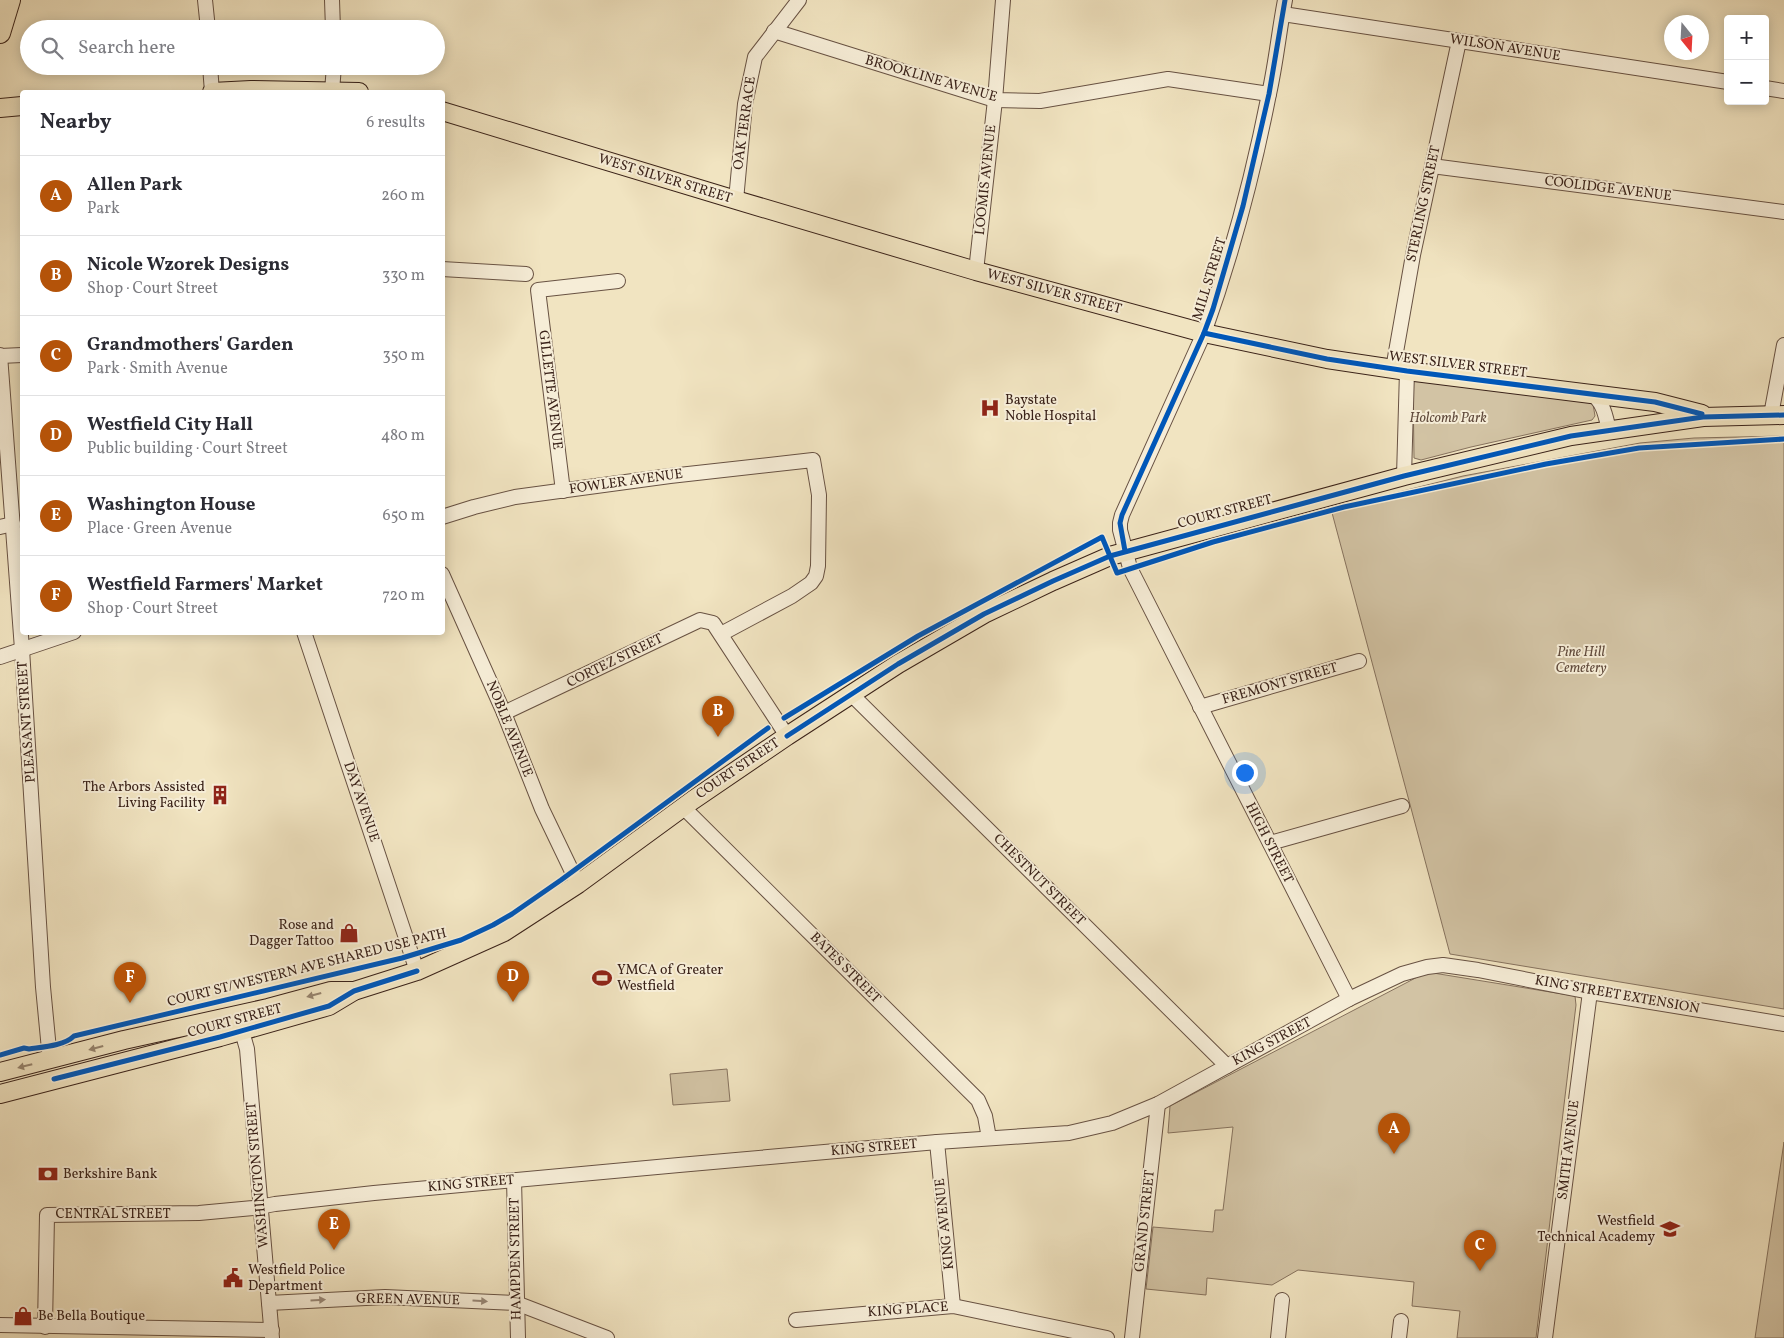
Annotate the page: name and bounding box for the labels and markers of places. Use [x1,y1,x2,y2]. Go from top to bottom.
place label: Baystate Noble Hospital [1005,391,1096,426]
hospital icon: Baystate Noble Hospital [979,397,1001,419]
pin: B [702,696,734,737]
place label: The Arbors Assisted Living Facility [82,778,205,813]
building icon: The Arbors Assisted Living Facility [209,784,231,806]
place label: Rose and Dagger Tattoo [249,916,334,951]
shop icon: Rose and Dagger Tattoo [338,922,360,944]
pin: D [497,961,529,1002]
place label: YMCA of Greater Westfield [617,961,723,996]
pin: F [114,962,146,1003]
sports icon: YMCA of Greater Westfield [591,967,613,989]
pin: A [1378,1113,1410,1154]
bank icon: Berkshire Bank [37,1163,59,1185]
place label: Berkshire Bank [63,1165,158,1184]
pin: E [318,1209,350,1250]
place label: Westfield Technical Academy [1537,1212,1655,1247]
school or university icon: Westfield Technical Academy [1659,1218,1681,1240]
pin: C [1464,1230,1496,1271]
place label: Westfield Police Department [248,1261,346,1296]
public building icon: Westfield Police Department [222,1267,244,1289]
shop icon: Be Bella Boutique [12,1305,34,1327]
place label: Be Bella Boutique [38,1307,145,1326]

